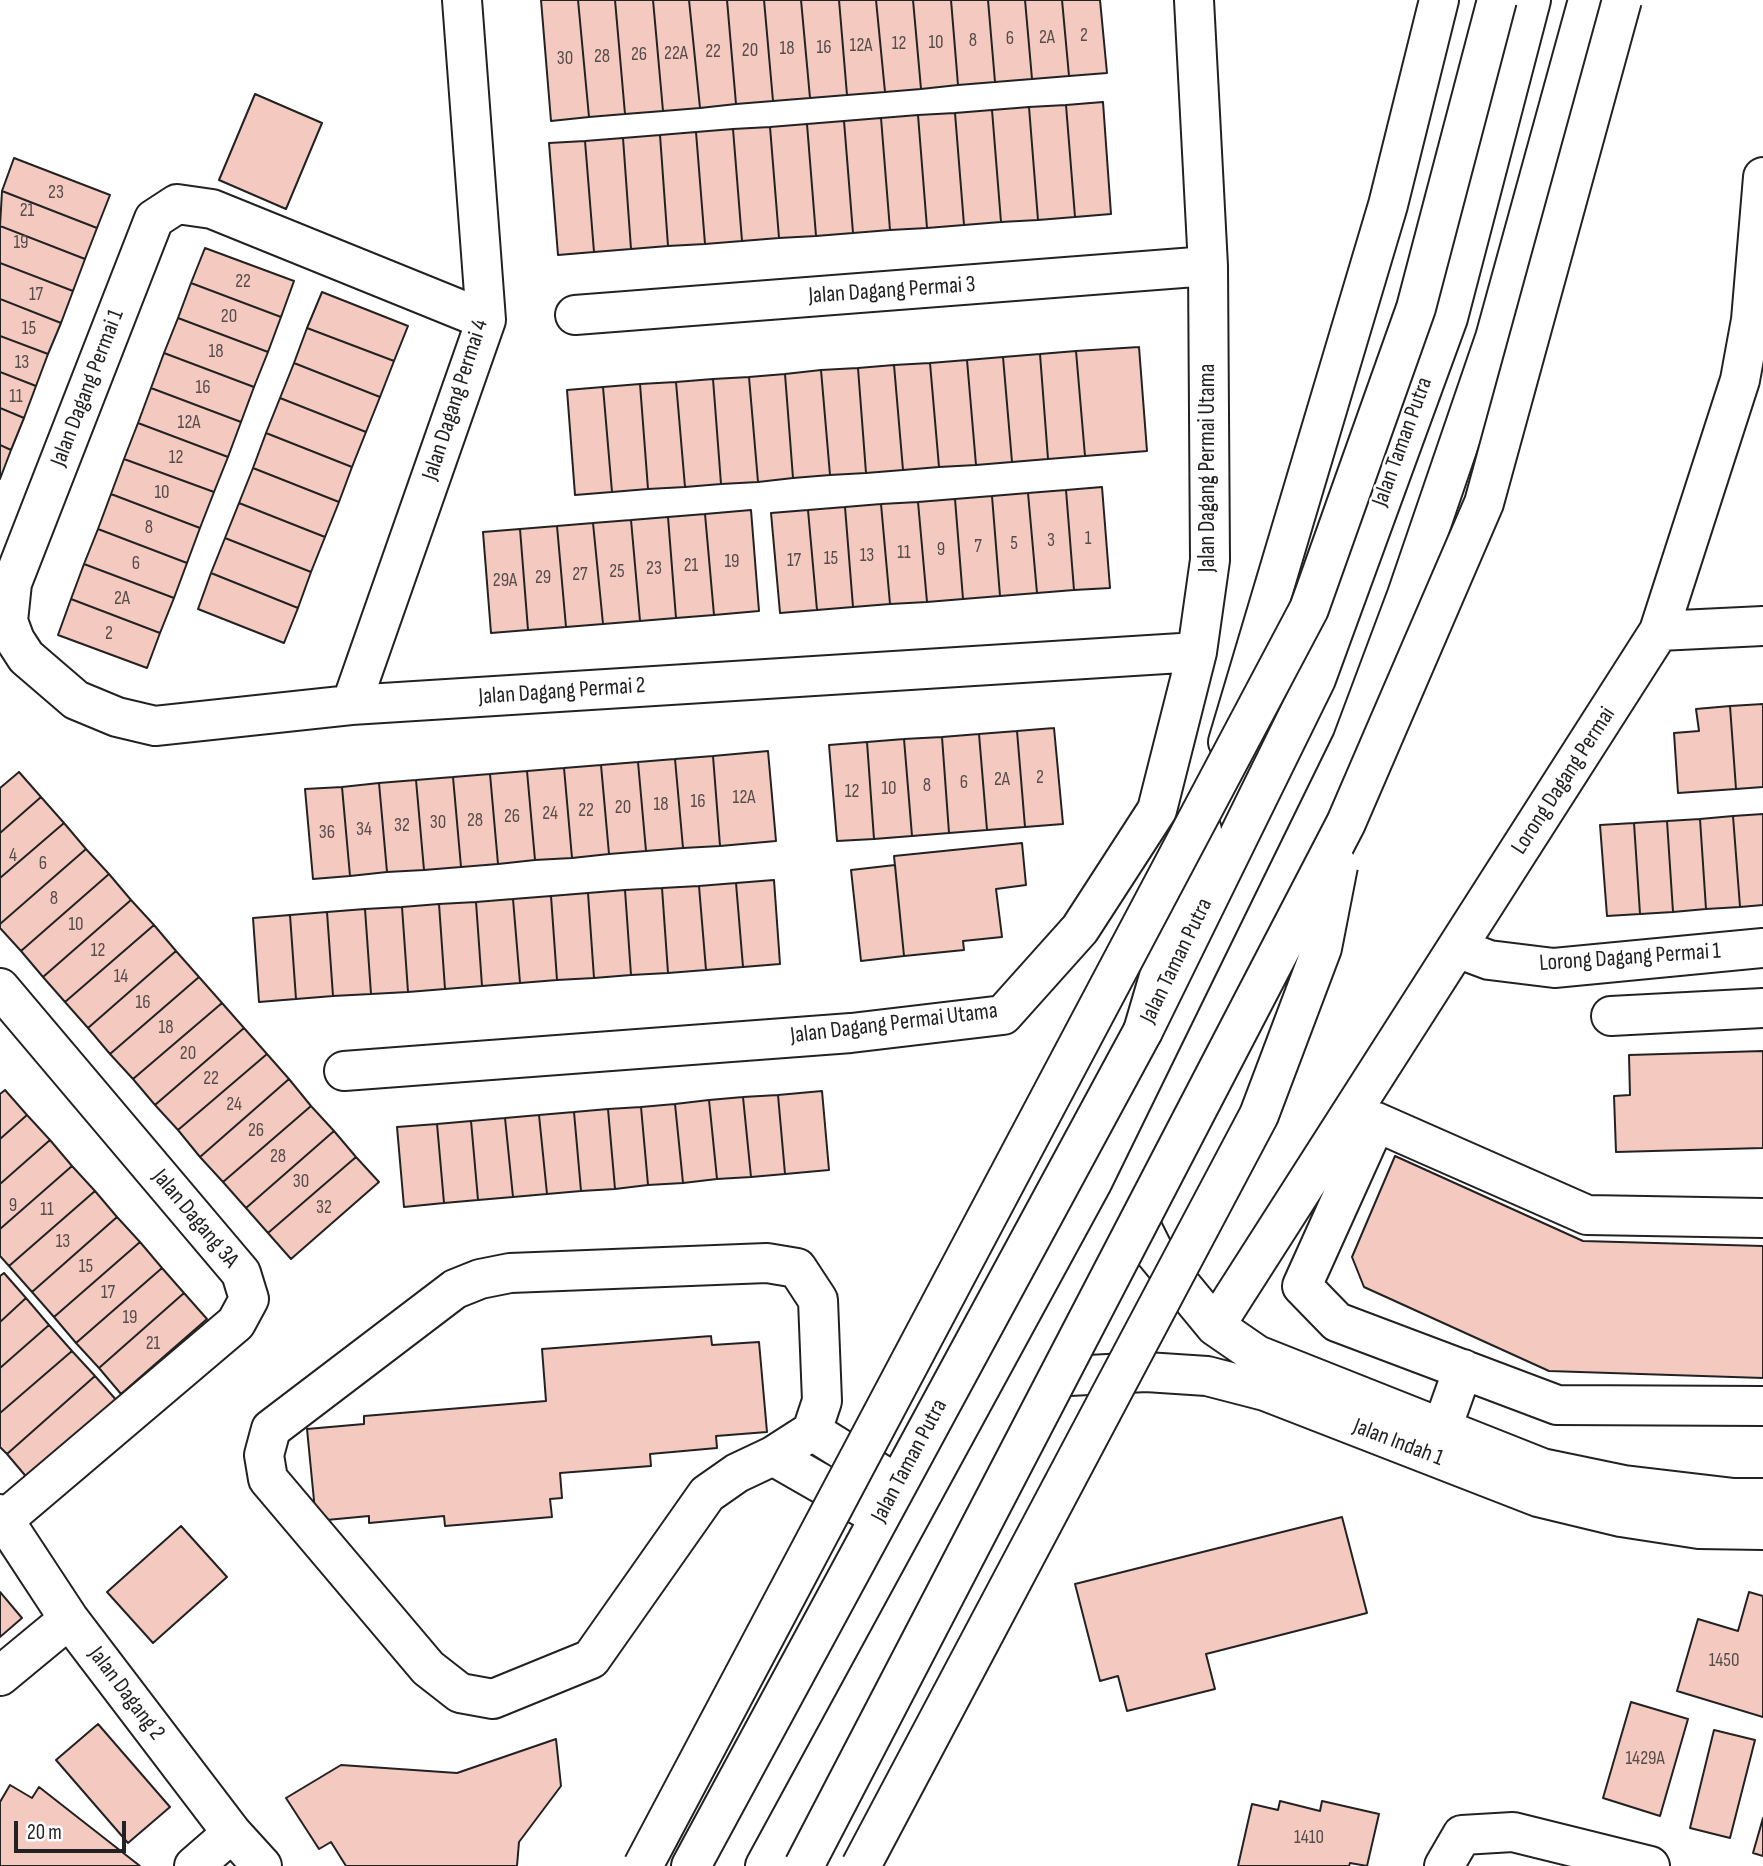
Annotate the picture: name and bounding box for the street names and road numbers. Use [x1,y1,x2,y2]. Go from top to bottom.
street label: Jalan Dagang Permai 3 [808,271,976,311]
street label: Jalan Dagang Permai 1 [45,306,131,470]
street label: Jalan Dagang Permai 4 [417,316,495,484]
street label: Jalan Dagang Permai Utama [1194,364,1222,572]
street label: Jalan Taman Putra [1367,374,1439,510]
street label: Jalan Dagang Permai 2 [478,672,646,712]
street label: Lorong Dagang Permai [1506,702,1622,860]
street label: Jalan Taman Putra [1135,894,1219,1028]
street label: Lorong Dagang Permai 1 [1538,938,1722,978]
street label: Jalan Dagang Permai Utama [789,998,999,1050]
street label: Jalan Dagang 3A [146,1164,244,1274]
street label: Jalan Taman Putra [866,1395,954,1527]
street label: Jalan Indah 1 [1349,1413,1447,1473]
street label: Jalan Dagang 2 [82,1642,170,1746]

